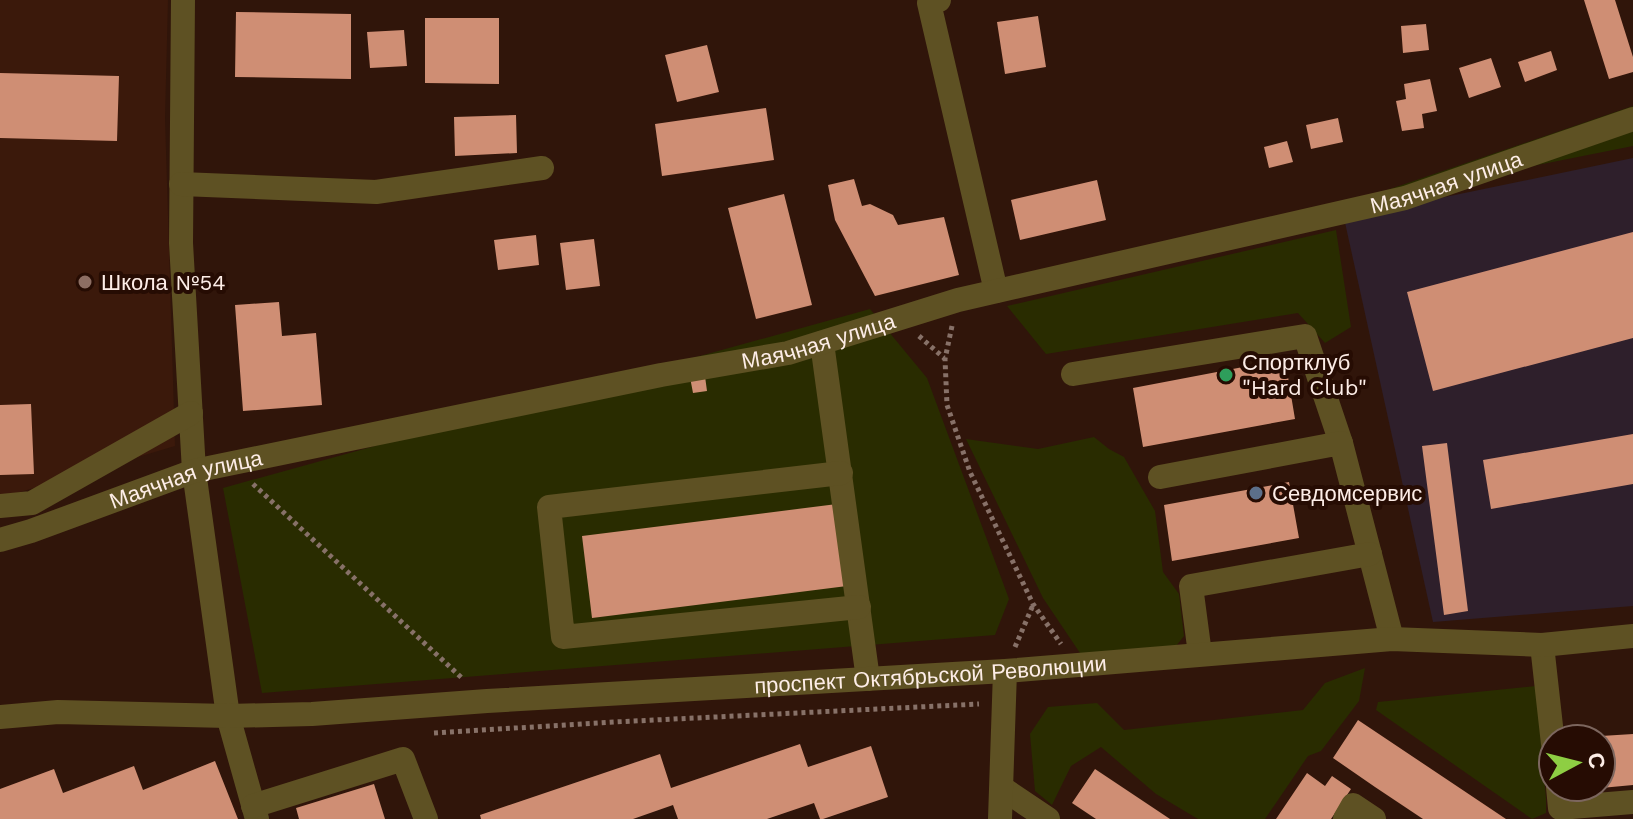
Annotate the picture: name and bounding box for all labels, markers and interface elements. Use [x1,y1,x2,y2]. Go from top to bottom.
street label: Маячная улица [1368,146,1526,219]
place label: Школа №54 [101,270,226,295]
marker: Школа №54 [76,273,94,291]
street label: Маячная улица [740,308,899,374]
place label: Спортклуб "Hard Club" [1242,350,1367,400]
marker: Спортклуб "Hard Club" [1217,366,1235,384]
street label: Маячная улица [106,445,265,514]
place label: Севдомсервис [1272,481,1422,506]
marker: Севдомсервис [1247,484,1265,502]
street label: проспект Октябрьской Революции [754,651,1108,699]
north arrow [1537,723,1617,803]
text: С [1583,751,1610,770]

